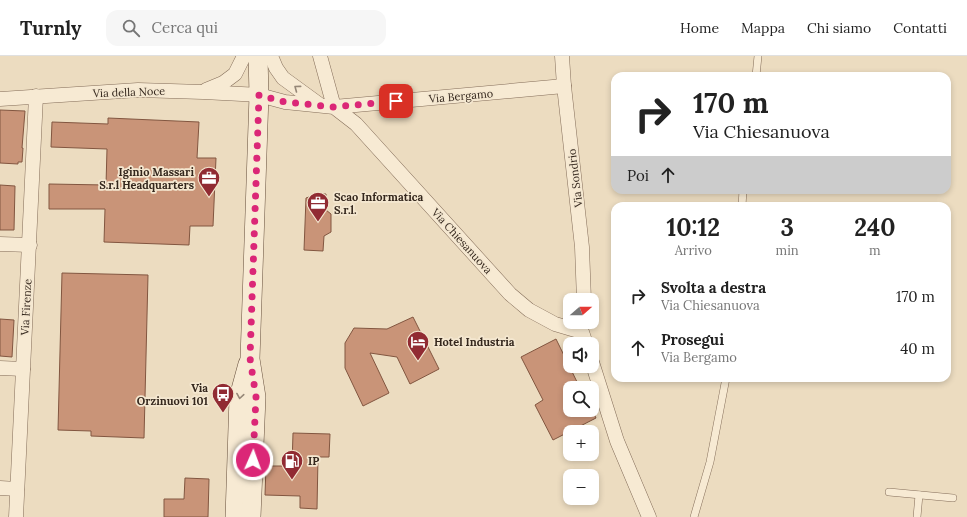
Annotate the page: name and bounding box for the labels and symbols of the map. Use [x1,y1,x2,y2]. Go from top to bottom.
street label: Via della Noce [92,84,165,100]
pin [379,84,413,118]
one-way arrow [294,86,301,93]
street label: Via Bergamo [427,86,494,106]
street label: Via Sondrio [564,148,586,209]
place label: Iginio Massari S.r.l Headquarters [99,165,194,192]
office icon: Iginio Massari S.r.l Headquarters [196,165,222,198]
office icon: Scao Informatica S.r.l. [305,190,331,223]
place label: Scao Informatica S.r.l. [334,190,423,217]
street label: Via Chiesanuova [428,205,495,277]
street label: Via Firenze [17,278,34,337]
north arrow [563,293,599,329]
hotel icon: Hotel Industria [405,329,431,362]
place label: Hotel Industria [434,335,515,349]
place label: Via Orzinuovi 101 [137,381,209,408]
bus stop icon: Via Orzinuovi 101 [210,381,236,414]
one-way arrow [236,393,245,399]
position arrow [232,439,274,481]
fuel station icon: IP [279,448,305,481]
place label: IP [308,454,319,468]

